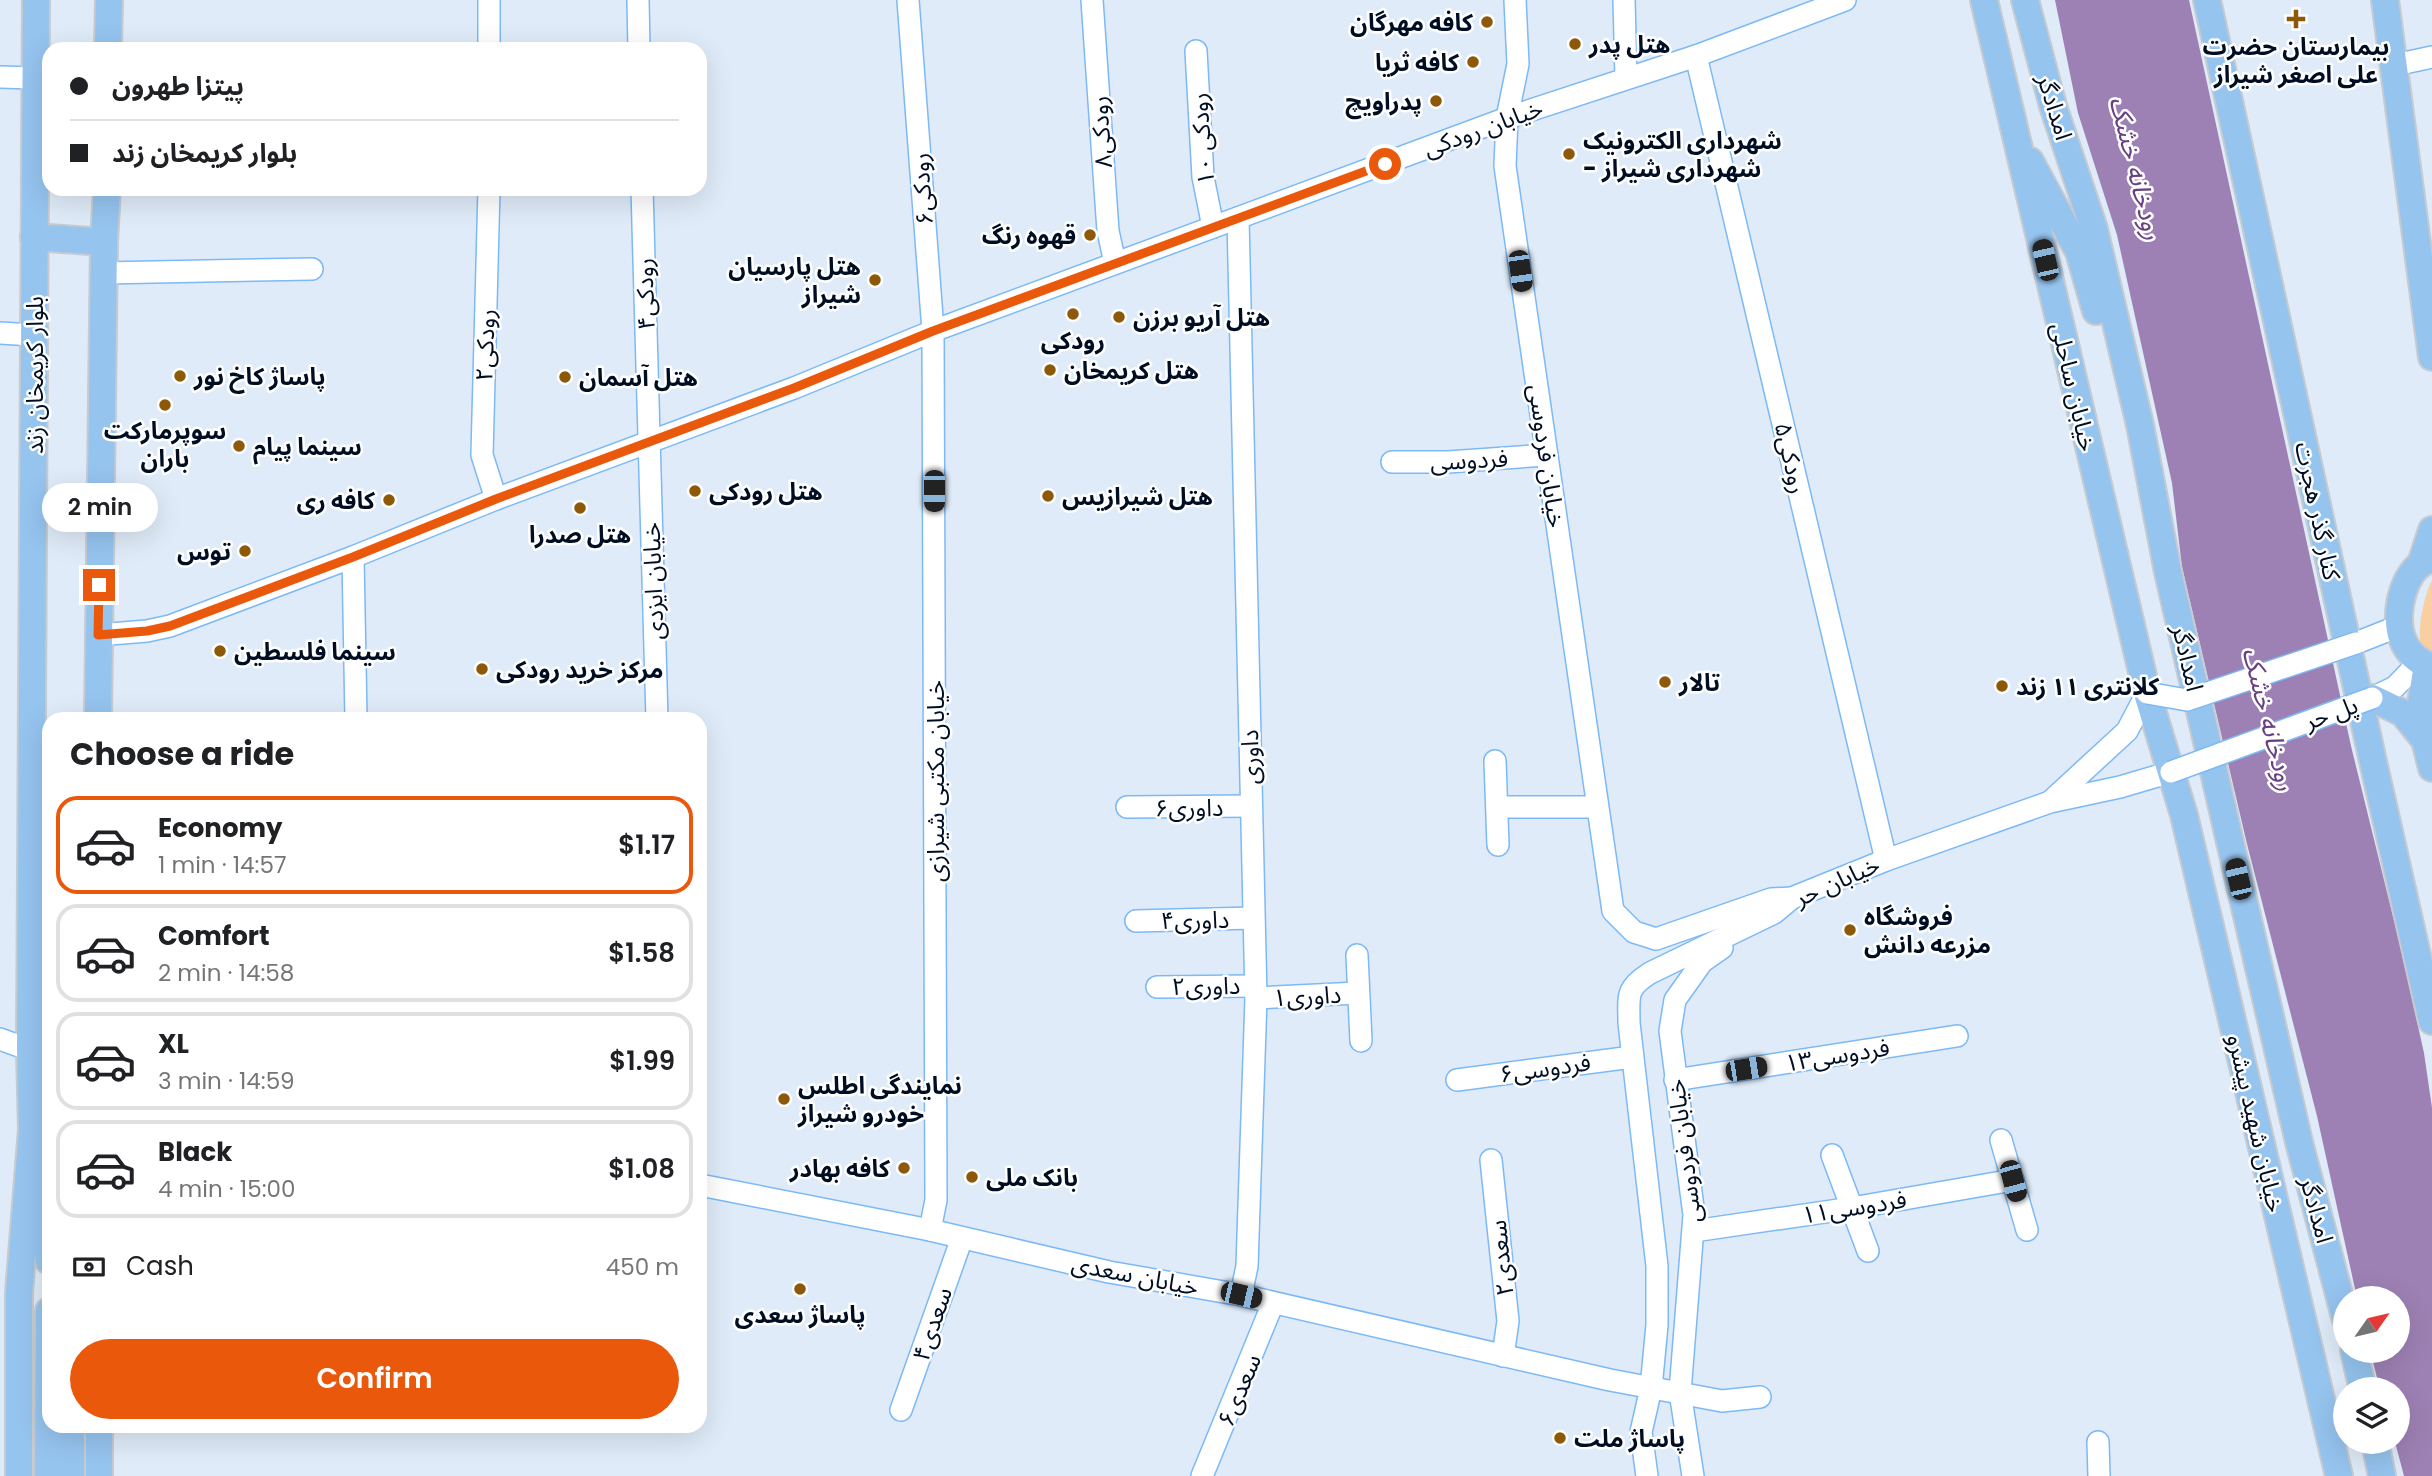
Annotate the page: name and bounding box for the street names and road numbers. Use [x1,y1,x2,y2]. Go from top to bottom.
street label: امدادگر [2029,69,2081,144]
street label: خیابان رودکی [1419,91,1547,165]
street label: رودکی ۱۰ [1182,92,1222,186]
street label: رودکی۸ [1082,95,1120,169]
street label: رودکی۶ [903,152,941,226]
street label: رودکی۴ [627,257,663,331]
street label: بلوار کریمخان زند [18,296,51,454]
street label: رودکی۲ [467,308,503,382]
street label: خیابان ساحلی [2043,319,2105,455]
street label: خیابان فردوسی [1521,382,1573,530]
street label: رودکی۵ [1767,419,1815,497]
street label: کنار گذر هجرت [2287,439,2349,584]
street label: فردوسی [1429,441,1509,479]
street label: خیابان ایزدی [634,522,672,640]
street label: امدادگر [2164,620,2212,695]
street label: خیابان مکتبی شیرازی [919,680,952,882]
street label: پل حر [2299,688,2362,738]
street label: داوری [1233,729,1267,785]
street label: داوری۶ [1155,791,1223,824]
street label: خیابان حر [1788,848,1885,915]
street label: داوری۴ [1160,903,1230,937]
street label: داوری۲ [1171,969,1241,1003]
street label: داوری۱ [1272,978,1342,1014]
street label: فردوسی۱۳ [1782,1030,1892,1080]
street label: خیابان شهید پیشرو [2219,1031,2293,1215]
street label: فردوسی۶ [1497,1045,1593,1091]
street label: خیابان فردوسی [1659,1077,1709,1225]
street label: امدادگر [2292,1172,2342,1247]
street label: فردوسی۱۱ [1799,1182,1909,1232]
street label: سعدی۲ [1481,1218,1521,1298]
street label: خیابان سعدی [1069,1247,1201,1303]
street label: سعدی۴ [904,1283,960,1365]
street label: سعدی۶ [1209,1349,1269,1431]

